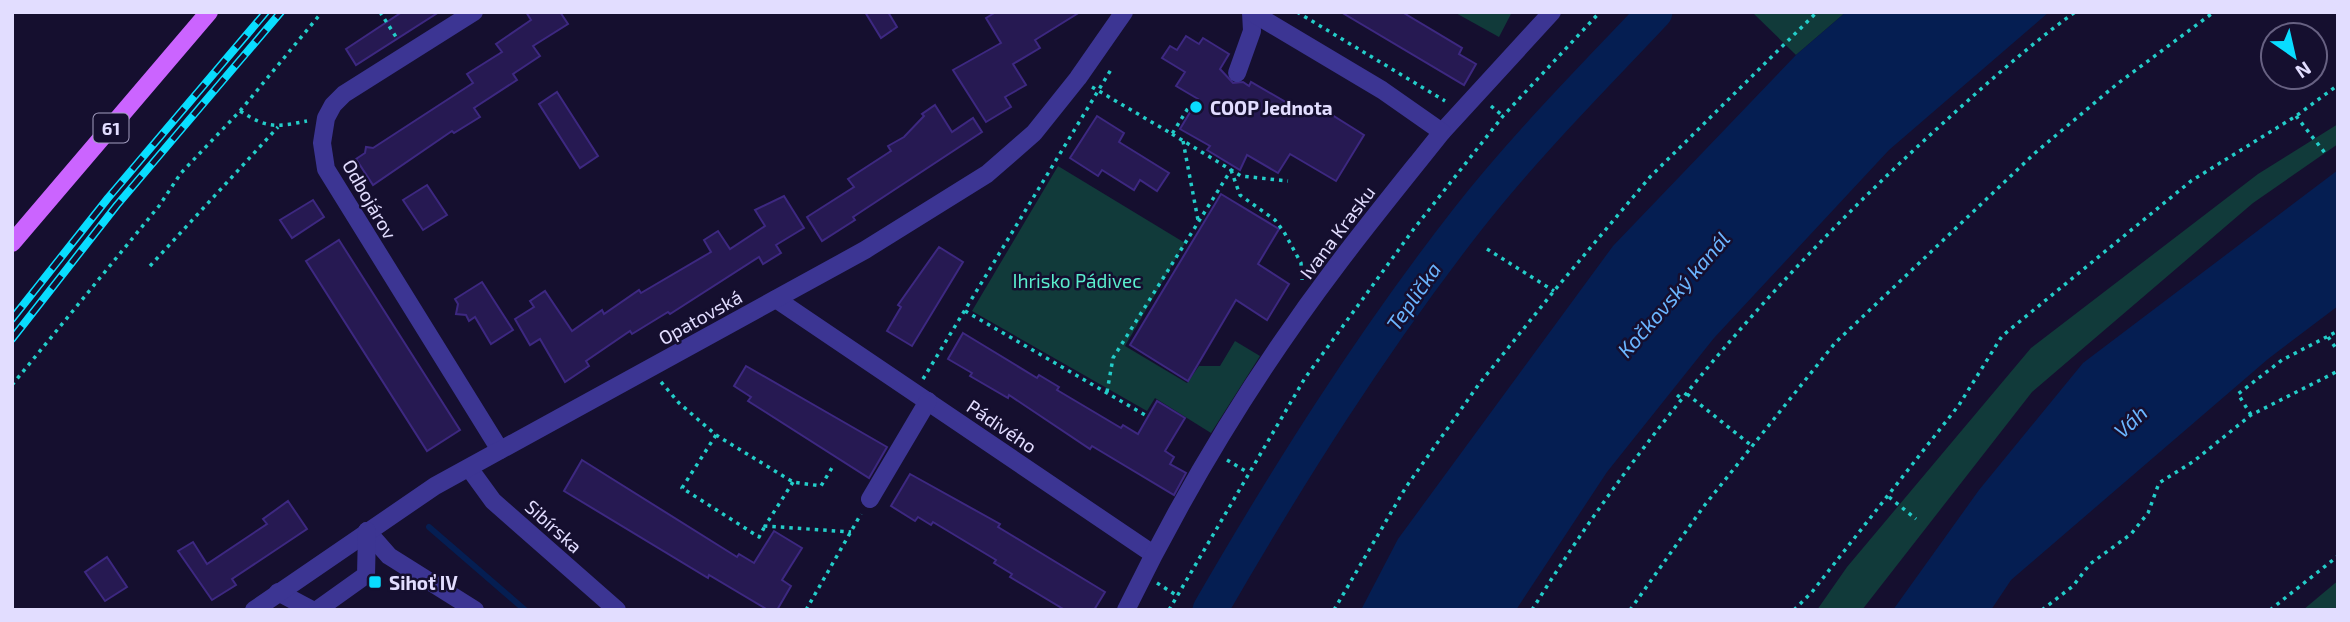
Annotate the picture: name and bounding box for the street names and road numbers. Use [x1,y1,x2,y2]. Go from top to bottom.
road number: 61 [94,113,128,142]
street label: Odbojárov [338,155,402,243]
street label: Ivana Krasku [1295,181,1379,283]
street label: Opatovská [654,285,746,349]
street label: Pádivého [963,394,1041,458]
street label: Sibírska [521,495,587,557]

